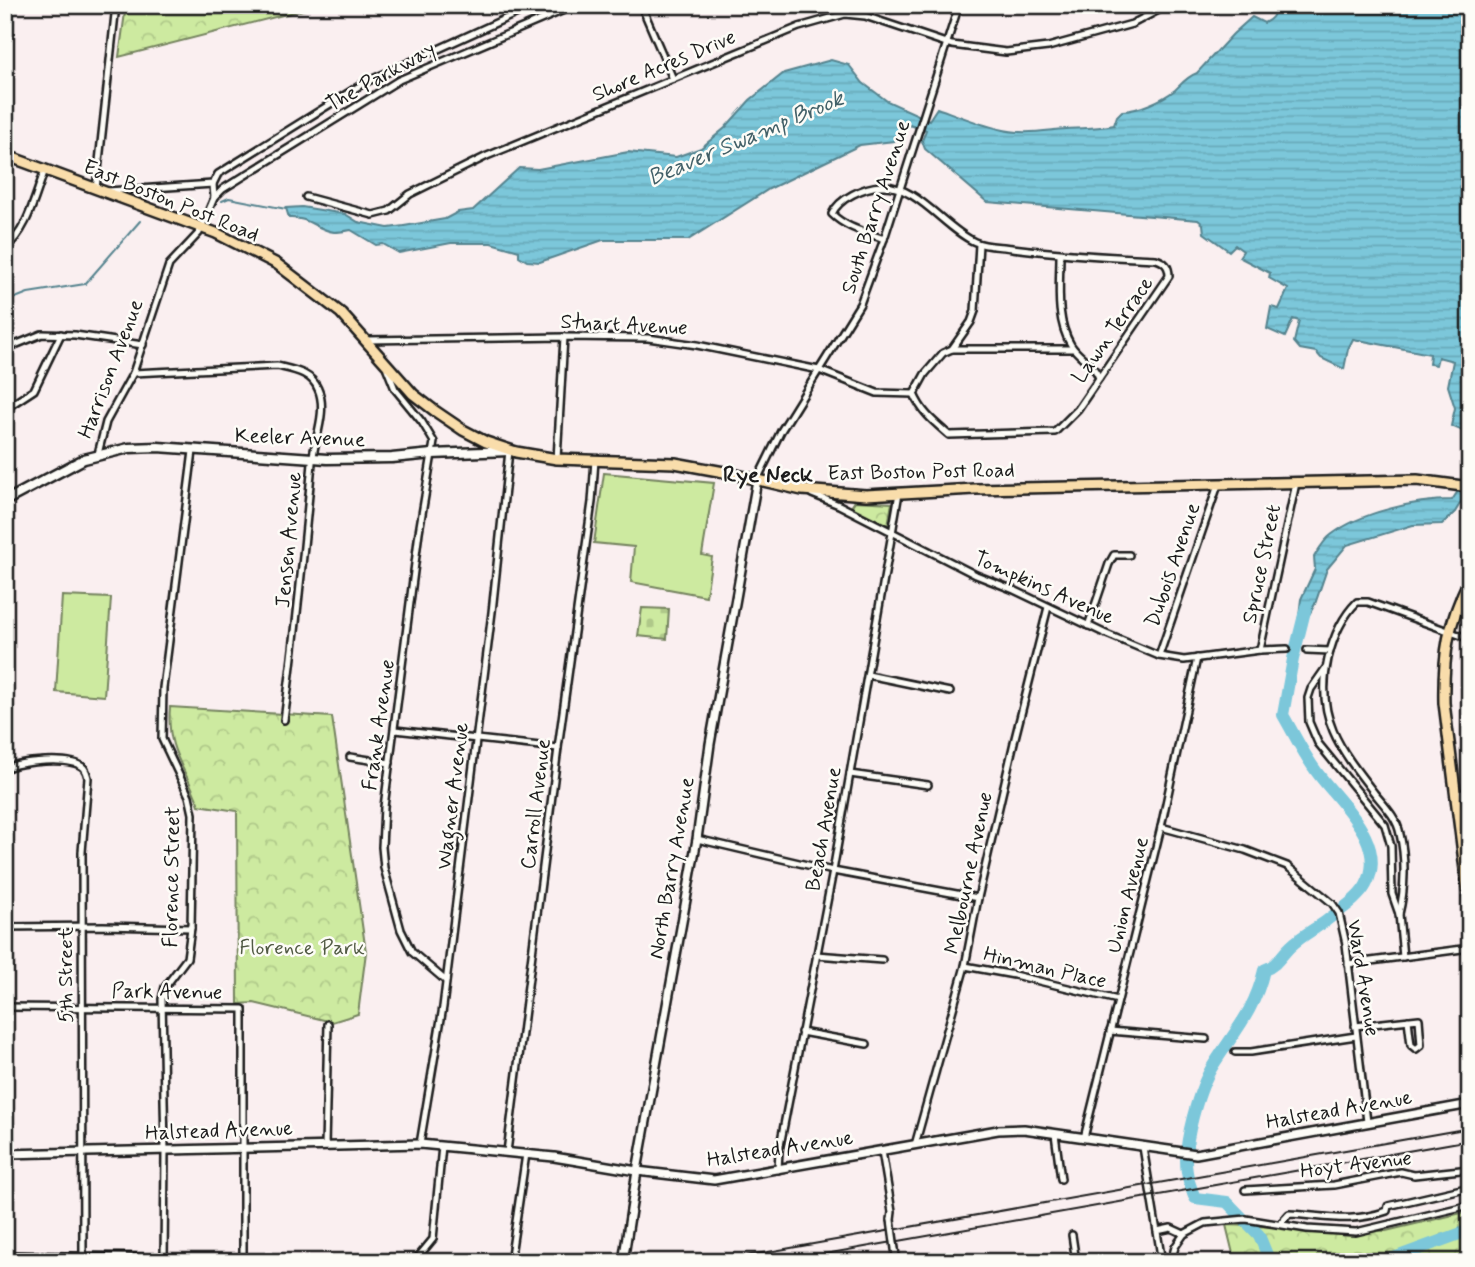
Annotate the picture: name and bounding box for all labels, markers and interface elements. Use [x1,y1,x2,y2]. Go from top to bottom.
street label: Shore Acres Drive [588,23,740,109]
street label: The Parkway [321,35,441,119]
water label: Beaver Swamp Brook [644,84,850,194]
street label: South Barry Avenue [835,117,917,297]
street label: East Boston Post Road [79,153,263,249]
street label: Lawn Terrace [1066,271,1160,389]
street label: Harrison Avenue [72,295,150,443]
street label: Stuart Avenue [560,308,688,342]
street label: Keeler Avenue [234,422,366,454]
street label: East Boston Post Road [827,456,1015,488]
district label: Rye Neck [723,461,813,491]
street label: Jensen Avenue [269,471,309,609]
street label: Dubois Avenue [1139,499,1207,631]
street label: Spruce Street [1236,502,1288,626]
street label: Tompkins Avenue [969,545,1119,632]
street label: Frank Avenue [356,658,402,792]
street label: Wagner Avenue [430,721,478,871]
street label: Carroll Avenue [514,737,558,871]
street label: Beach Avenue [799,765,849,893]
street label: North Barry Avenue [642,775,702,961]
street label: Melbourne Avenue [938,789,1000,957]
street label: Florence Street [157,806,187,948]
street label: Union Avenue [1100,834,1156,956]
street label: Ward Avenue [1340,918,1386,1038]
street label: 5th Street [52,926,80,1023]
park label: Florence Park [239,934,365,962]
street label: Hinman Place [981,940,1109,996]
street label: Park Avenue [111,977,223,1007]
street label: Halstead Avenue [1264,1083,1414,1137]
street label: Halstead Avenue [145,1114,294,1148]
street label: Halstead Avenue [705,1124,855,1174]
street label: Hoyt Avenue [1299,1144,1413,1186]

